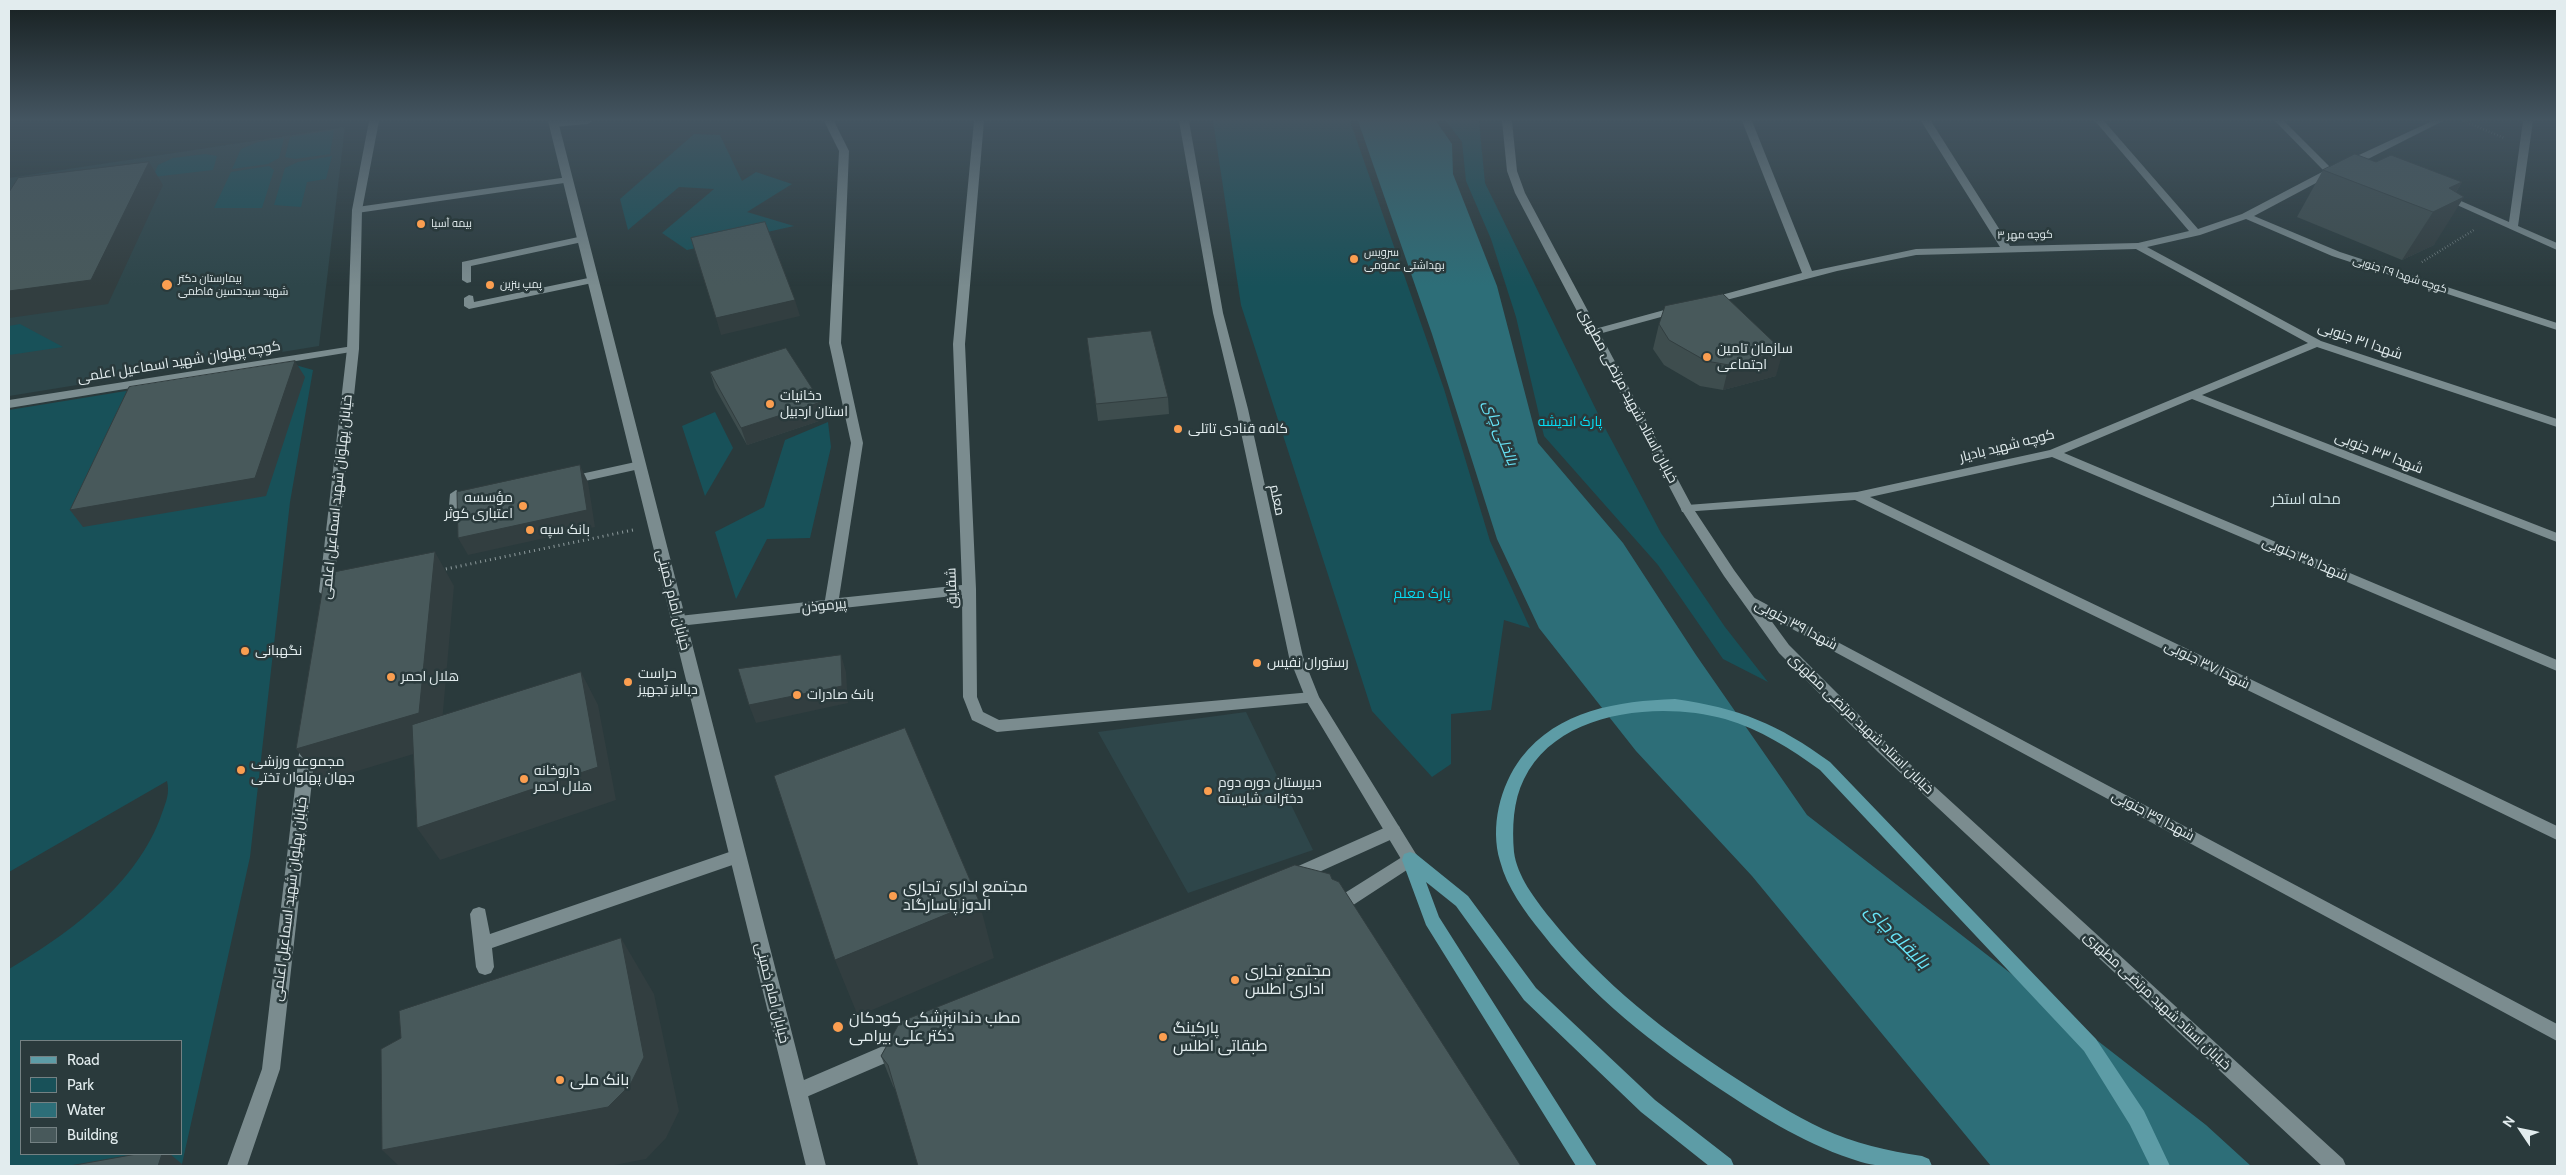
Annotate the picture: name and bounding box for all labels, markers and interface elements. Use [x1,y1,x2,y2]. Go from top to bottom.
place label: بیمه آسیا [431,217,472,231]
marker: بیمه آسیا [415,218,427,230]
street label: کوچه مهر ۳ [1997,228,2053,242]
place label: سرویس بهداشتی عمومی [1364,246,1445,272]
marker: سرویس بهداشتی عمومی [1348,253,1360,265]
street label: کوچه شهدا ۲۹ جنوبی [2351,254,2449,296]
place label: بیمارستان دکتر شهید سیدحسین فاطمی [178,272,288,298]
marker: بیمارستان دکتر شهید سیدحسین فاطمی [160,278,174,292]
place label: پمپ بنزین [500,278,542,292]
marker: پمپ بنزین [484,279,496,291]
street label: خیابان استاد شهید مرتضی مطهری [1575,306,1681,486]
street label: شهدا ۳۱ جنوبی [2316,319,2404,363]
street label: کوچه پهلوان شهید اسماعیل اعلمی [76,338,282,386]
place label: سازمان تامین اجتماعی [1717,341,1793,374]
marker: سازمان تامین اجتماعی [1701,351,1713,363]
place label: دخانیات استان اردبیل [780,388,848,421]
street label: خیابان پهلوان شهید اسماعیل اعلمی [318,394,356,600]
marker: دخانیات استان اردبیل [764,398,776,410]
water label: بالخلی چای [1479,398,1521,468]
park label: پارک اندیشه [1538,414,1602,430]
place label: کافه قنادی تاتلی [1188,421,1288,437]
marker: کافه قنادی تاتلی [1172,423,1184,435]
street label: کوچه شهید بادیار [1958,426,2056,466]
street label: شهدا ۳۳ جنوبی [2332,428,2426,478]
street label: معلم [1266,483,1288,517]
place label: مؤسسه اعتباری کوثر [444,490,513,522]
district label: محله استخر [2271,491,2341,509]
marker: مؤسسه اعتباری کوثر [517,500,529,512]
place label: بانک سپه [540,522,590,538]
marker: بانک سپه [524,524,536,536]
street label: شهدا ۳۵ جنوبی [2260,533,2350,585]
street label: خیابان امام خمینی [652,548,694,652]
street label: شقایق [943,567,961,609]
park label: پارک معلم [1393,586,1451,602]
street label: پیرموذن [801,595,847,617]
street label: شهدا ۳۹ جنوبی [1752,596,1840,654]
street label: شهدا ۳۷ جنوبی [2162,637,2252,693]
place label: نگهبانی [255,643,302,659]
marker: نگهبانی [239,645,251,657]
street label: خیابان استاد شهید مرتضی مطهری [1785,650,1937,798]
place label: رستوران نفیس [1267,655,1349,671]
marker: رستوران نفیس [1251,657,1263,669]
place label: حراست دیالیز تجهیز [638,666,698,699]
place label: هلال احمر [401,669,459,685]
marker: هلال احمر [385,671,397,683]
marker: حراست دیالیز تجهیز [622,676,634,688]
place label: بانک صادرات [807,687,874,703]
marker: بانک صادرات [791,689,803,701]
place label: مجموعه ورزشی جهان پهلوان تختی [251,754,355,786]
place label: داروخانه هلال احمر [534,763,592,796]
marker: مجموعه ورزشی جهان پهلوان تختی [235,764,247,776]
marker: داروخانه هلال احمر [518,773,530,785]
place label: دبیرستان دوره دوم دخترانه شایسته [1218,775,1322,808]
marker: دبیرستان دوره دوم دخترانه شایسته [1202,785,1214,797]
street label: شهدا ۳۹ جنوبی [2109,787,2197,845]
street label: خیابان پهلوان شهید اسماعیل اعلمی [269,796,311,1002]
place label: مجتمع اداری تجاری الدوز پاسارگاد [903,877,1028,915]
marker: مجتمع اداری تجاری الدوز پاسارگاد [887,890,899,902]
water label: بالیقلو چای [1860,900,1934,974]
street label: خیابان استاد شهید مرتضی مطهری [2080,928,2234,1074]
street label: خیابان امام خمینی [751,941,793,1045]
place label: مجتمع تجاری اداری اطلس [1245,961,1331,999]
marker: مجتمع تجاری اداری اطلس [1229,974,1241,986]
place label: مطب دندانپزشکی کودکان دکتر علی بیرامی [849,1008,1020,1046]
place label: پارکینگ طبقاتی اطلس [1173,1018,1268,1056]
marker: مطب دندانپزشکی کودکان دکتر علی بیرامی [831,1020,845,1034]
marker: پارکینگ طبقاتی اطلس [1157,1031,1169,1043]
legend [20,1040,182,1155]
text: Road [67,1051,100,1069]
place label: بانک ملی [570,1070,629,1090]
marker: بانک ملی [554,1074,566,1086]
text: Park [67,1076,94,1094]
text: Water [67,1101,105,1119]
north arrow [2496,1105,2546,1155]
text: N [2498,1112,2519,1131]
text: Building [67,1126,118,1144]

